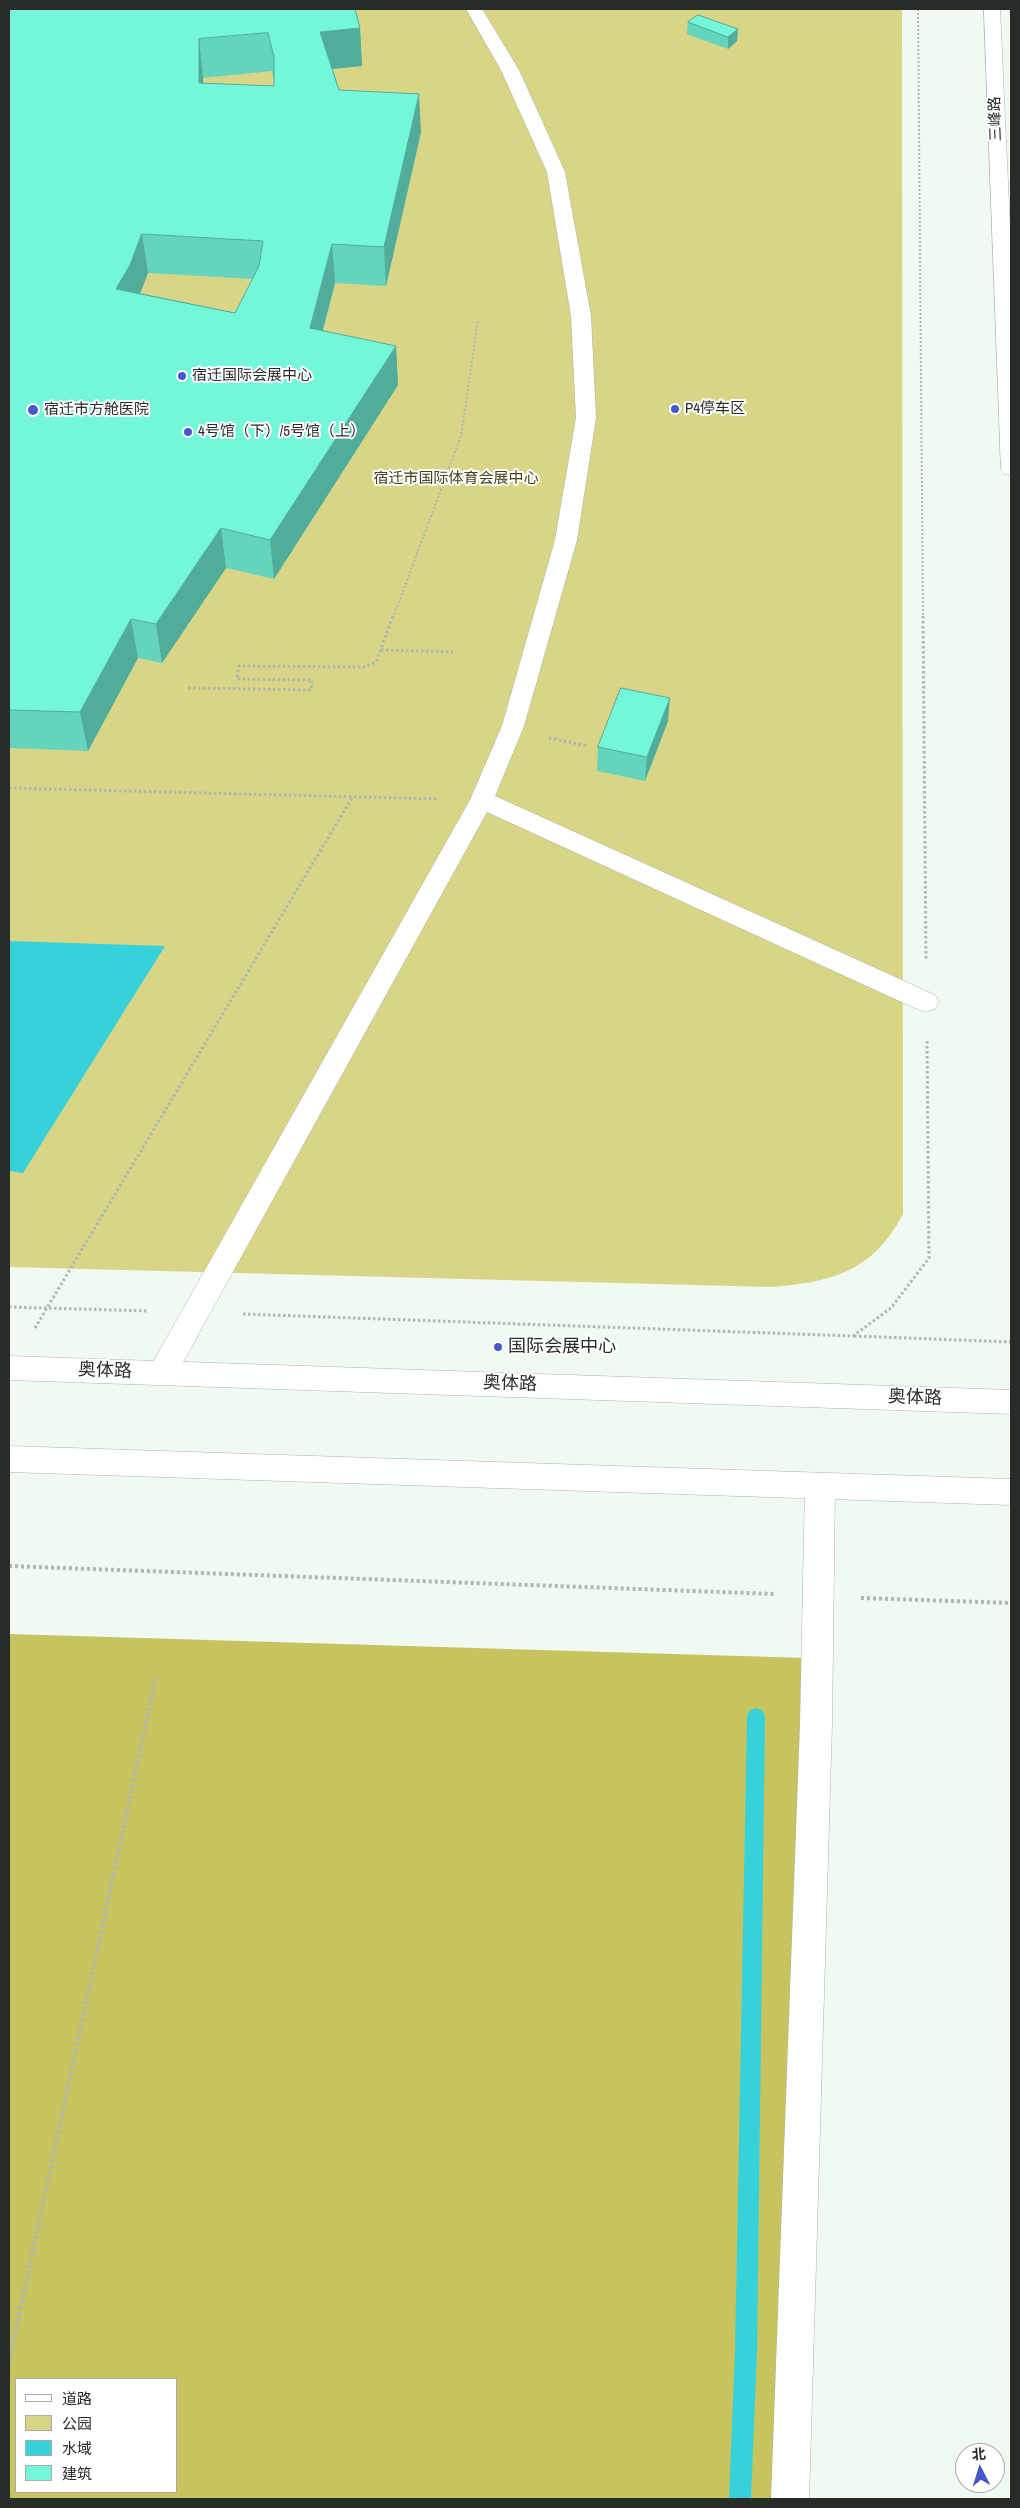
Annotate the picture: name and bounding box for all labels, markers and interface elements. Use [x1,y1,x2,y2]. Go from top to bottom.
street label: 三峰路 [986,96,1006,142]
place label: 宿迁国际会展中心 [192,367,312,385]
marker: 宿迁国际会展中心 [176,370,188,382]
place label: P4停车区 [685,400,745,418]
place label: 宿迁市方舱医院 [44,401,149,419]
marker: 宿迁市方舱医院 [26,403,40,417]
marker: P4停车区 [669,403,681,415]
place label: 4号馆（下）/5号馆（上） [198,423,365,441]
marker: 4号馆（下）/5号馆（上） [182,426,194,438]
park label: 宿迁市国际体育会展中心 [374,470,538,488]
place label: 国际会展中心 [508,1336,616,1358]
marker: 国际会展中心 [492,1341,504,1353]
street label: 奥体路 [78,1359,132,1383]
street label: 奥体路 [483,1372,537,1396]
street label: 奥体路 [888,1386,942,1410]
legend [15,2378,178,2493]
text: 道路 [62,2388,92,2409]
text: 公园 [62,2413,92,2434]
text: 水域 [62,2438,92,2459]
north arrow [955,2443,1005,2493]
text: 北 [971,2444,987,2464]
text: 建筑 [62,2463,92,2484]

